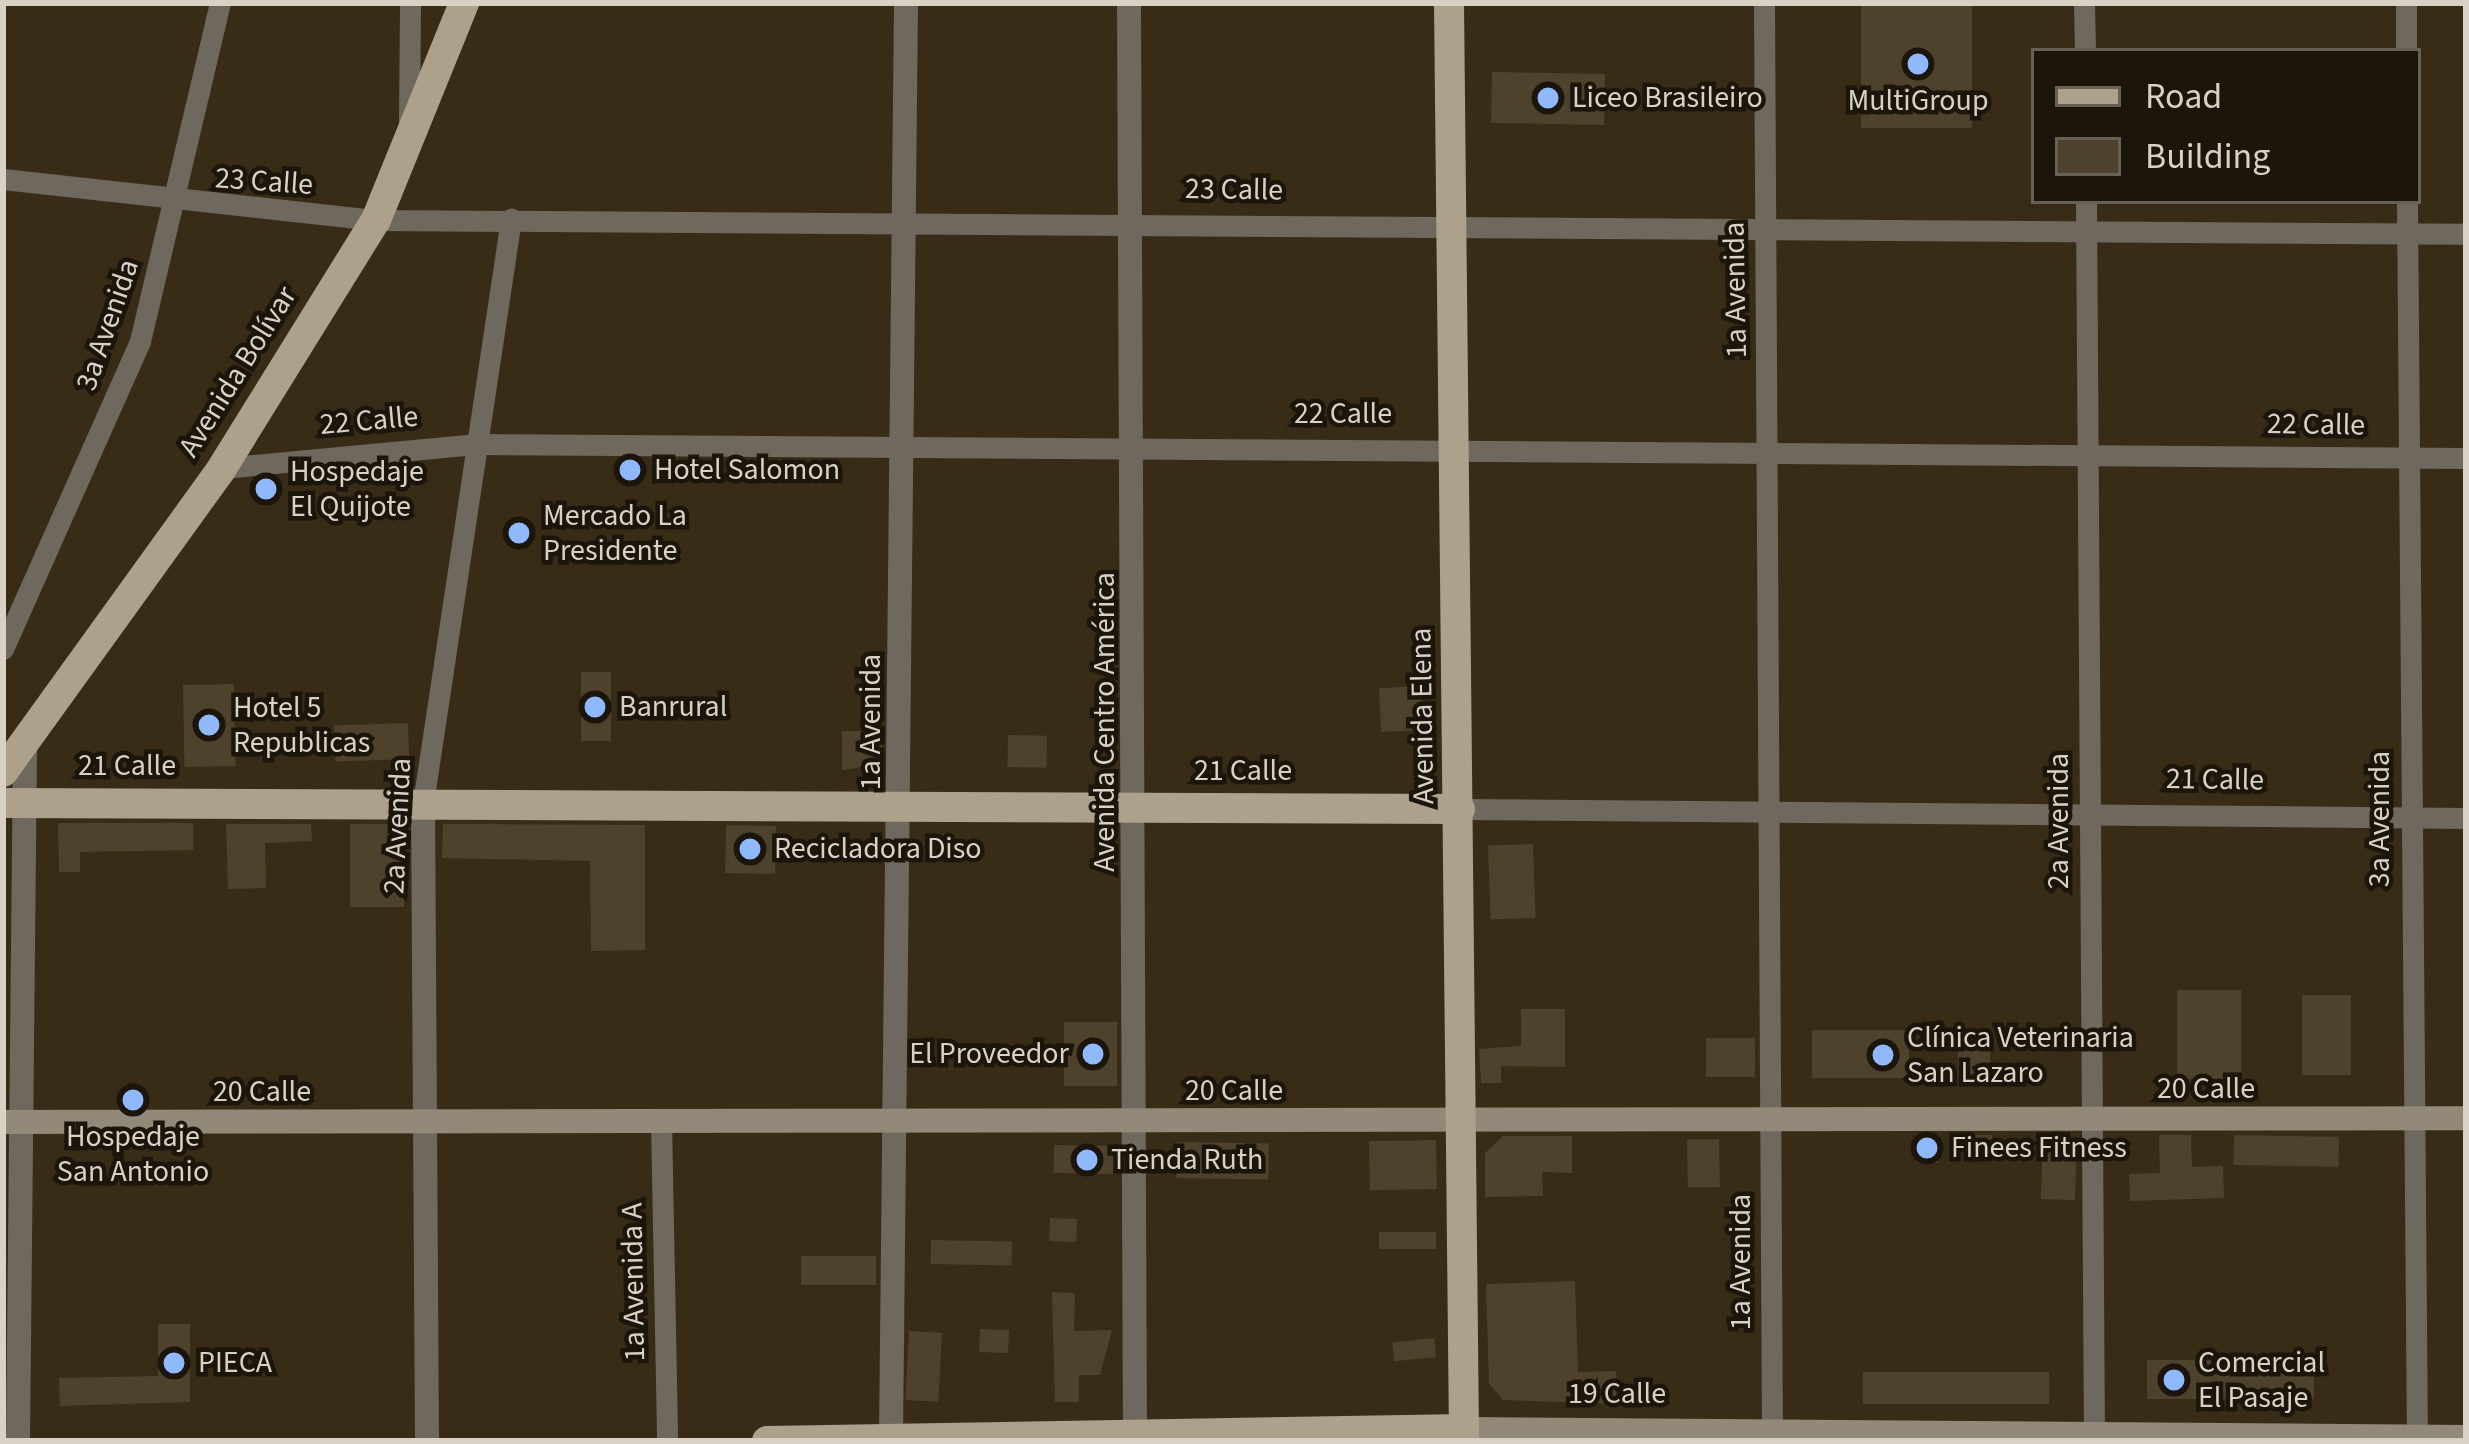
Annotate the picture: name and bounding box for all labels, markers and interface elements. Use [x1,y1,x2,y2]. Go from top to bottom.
legend [2031,48,2421,204]
marker: MultiGroup [1905,51,1931,77]
text: Road [2145,71,2222,122]
place label: Liceo Brasileiro [1572,80,1763,116]
place label: MultiGroup [1847,83,1989,119]
marker: Liceo Brasileiro [1535,85,1561,111]
text: Building [2145,131,2270,182]
street label: 23 Calle [214,161,314,203]
street label: 23 Calle [1185,171,1283,209]
street label: 1a Avenida [1717,221,1755,359]
street label: 3a Avenida [69,255,147,395]
street label: Avenida Bolívar [171,280,305,464]
street label: 22 Calle [1294,396,1392,432]
street label: 22 Calle [318,399,420,443]
street label: 22 Calle [2267,406,2365,444]
place label: Hotel Salomon [654,452,840,488]
place label: Hospedaje El Quijote [290,454,424,524]
marker: Hotel Salomon [617,457,643,483]
marker: Hospedaje El Quijote [253,476,279,502]
place label: Mercado La Presidente [543,498,687,568]
marker: Mercado La Presidente [506,520,532,546]
street label: Avenida Centro América [1087,572,1123,872]
street label: Avenida Elena [1403,628,1443,804]
street label: 1a Avenida [853,654,889,790]
place label: Banrural [619,689,727,725]
place label: Hotel 5 Republicas [233,690,370,760]
marker: Banrural [582,694,608,720]
marker: Hotel 5 Republicas [196,712,222,738]
street label: 21 Calle [78,748,176,784]
street label: 3a Avenida [2362,751,2398,887]
street label: 21 Calle [1194,753,1292,789]
street label: 2a Avenida [2041,753,2077,889]
street label: 2a Avenida [376,757,420,895]
street label: 21 Calle [2166,761,2264,799]
place label: Recicladora Diso [774,831,982,867]
marker: Recicladora Diso [737,836,763,862]
place label: Clínica Veterinaria San Lazaro [1907,1020,2134,1090]
place label: El Proveedor [909,1036,1069,1072]
marker: El Proveedor [1080,1041,1106,1067]
marker: Clínica Veterinaria San Lazaro [1870,1042,1896,1068]
street label: 20 Calle [2157,1071,2255,1107]
street label: 20 Calle [1185,1073,1283,1109]
street label: 20 Calle [213,1074,311,1110]
marker: Hospedaje San Antonio [120,1087,146,1113]
place label: Hospedaje San Antonio [57,1119,209,1190]
place label: Finees Fitness [1951,1130,2127,1166]
marker: Finees Fitness [1914,1135,1940,1161]
place label: Tienda Ruth [1111,1142,1263,1178]
marker: Tienda Ruth [1074,1147,1100,1173]
street label: 1a Avenida [1723,1194,1759,1330]
street label: 1a Avenida A [615,1202,653,1362]
place label: PIECA [198,1345,272,1381]
place label: Comercial El Pasaje [2198,1345,2325,1416]
marker: PIECA [161,1350,187,1376]
marker: Comercial El Pasaje [2161,1367,2187,1393]
street label: 19 Calle [1568,1376,1666,1412]

